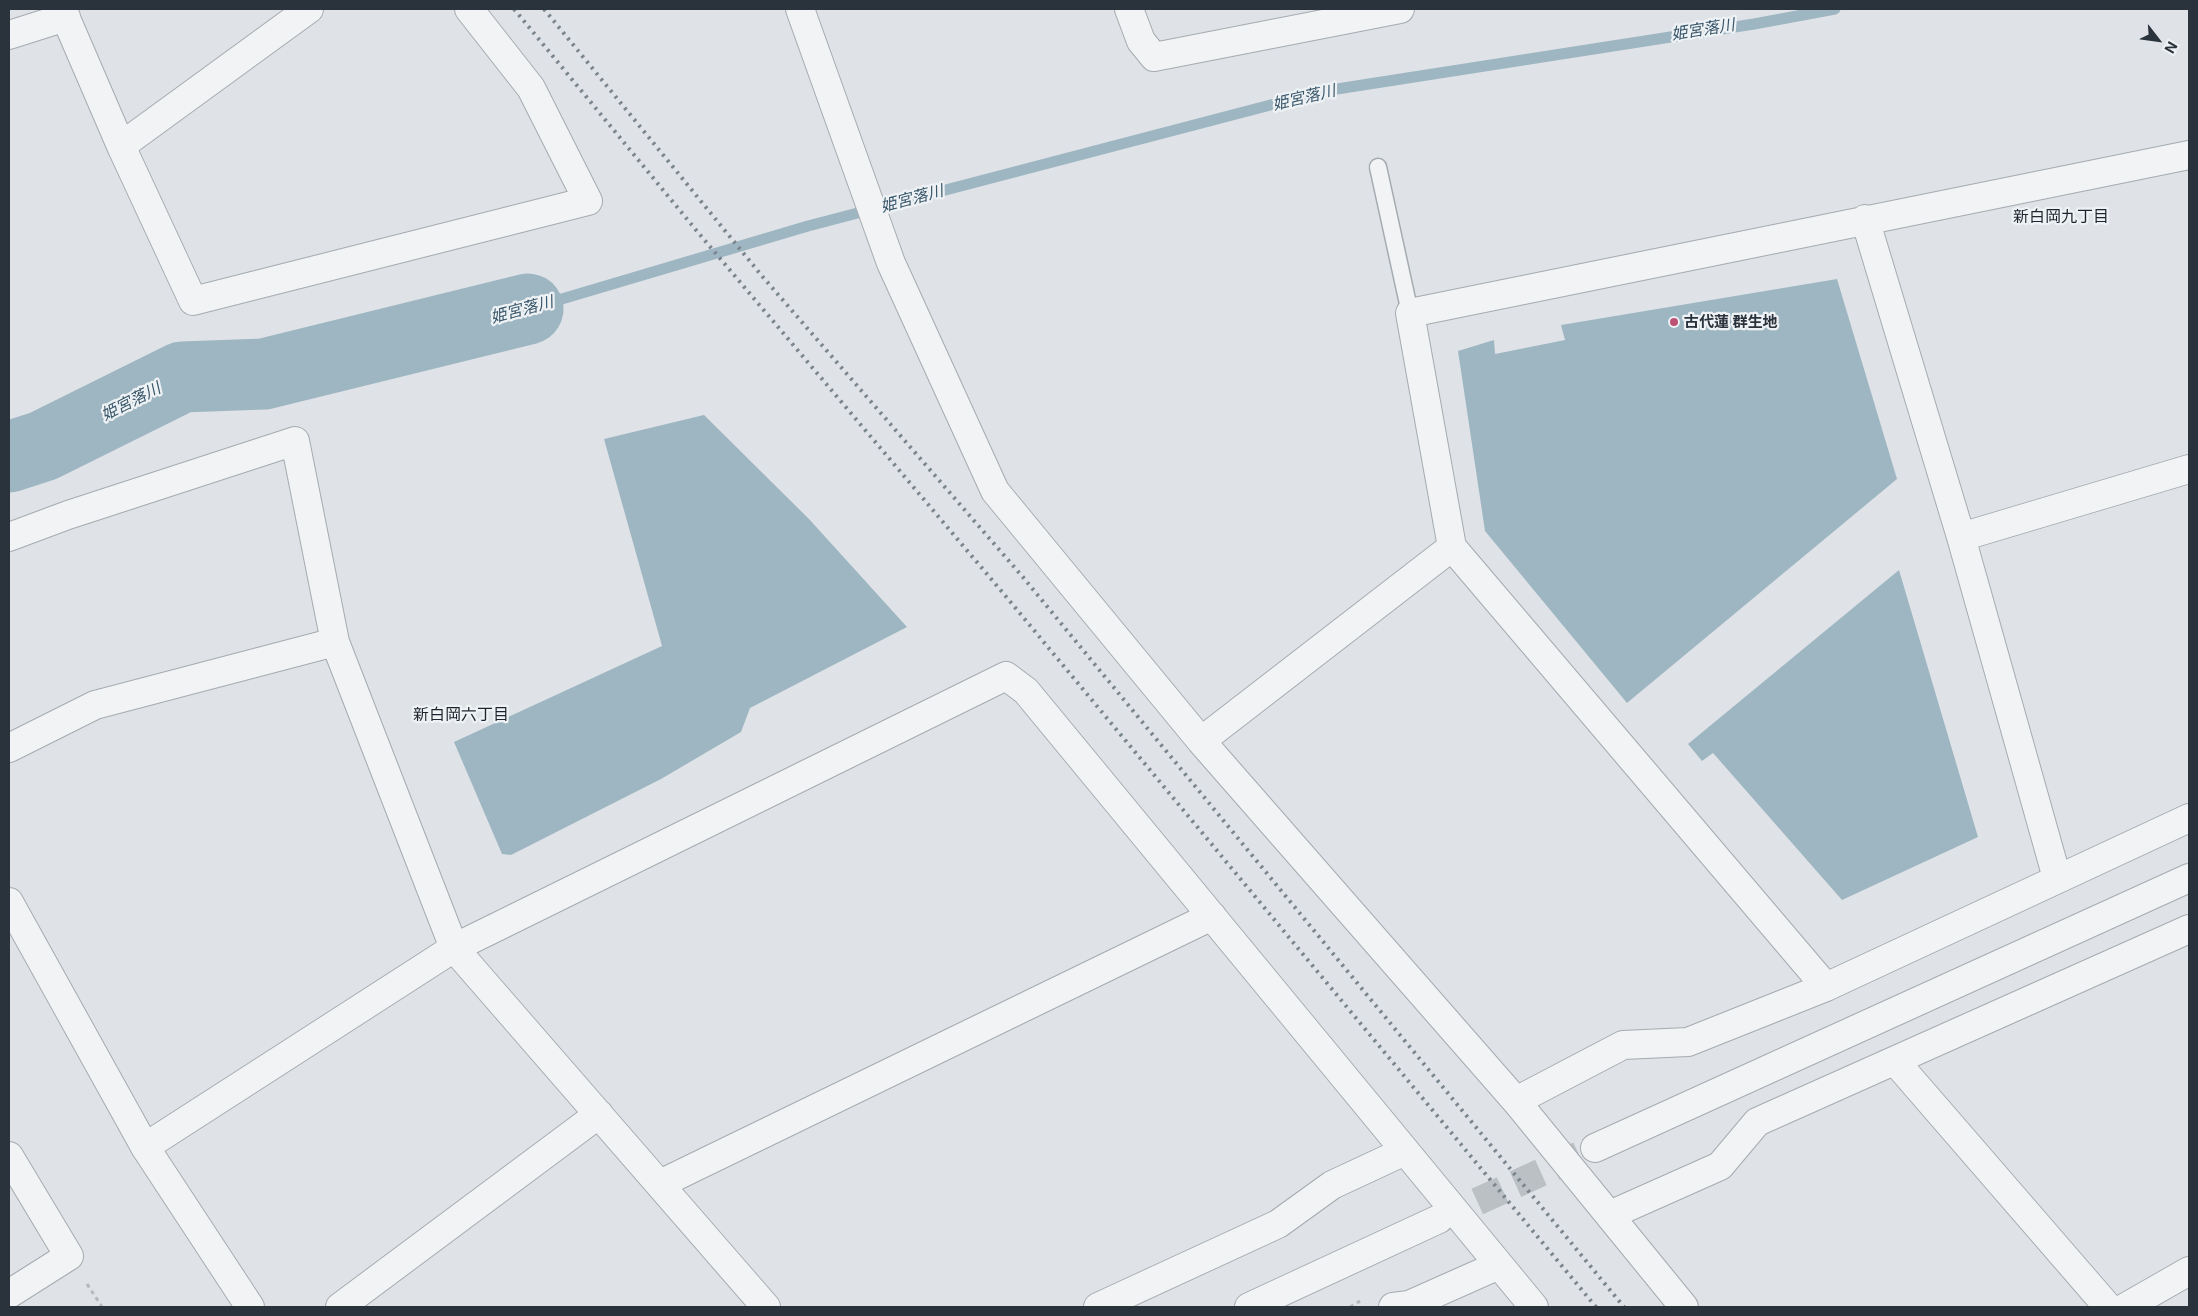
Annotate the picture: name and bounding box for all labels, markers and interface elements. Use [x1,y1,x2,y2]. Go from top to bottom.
north arrow [2133,15,2183,65]
water label: 姫宮落川 [1670,16,1736,44]
text: N [2161,39,2181,57]
water label: 姫宮落川 [1271,81,1337,115]
water label: 姫宮落川 [879,181,945,217]
district label: 新白岡九丁目 [2013,207,2109,227]
water label: 姫宮落川 [489,292,555,328]
place label: 古代蓮 群生地 [1684,313,1778,331]
marker: 古代蓮 群生地 [1668,316,1680,328]
water label: 姫宮落川 [98,379,164,425]
district label: 新白岡六丁目 [413,705,509,725]

